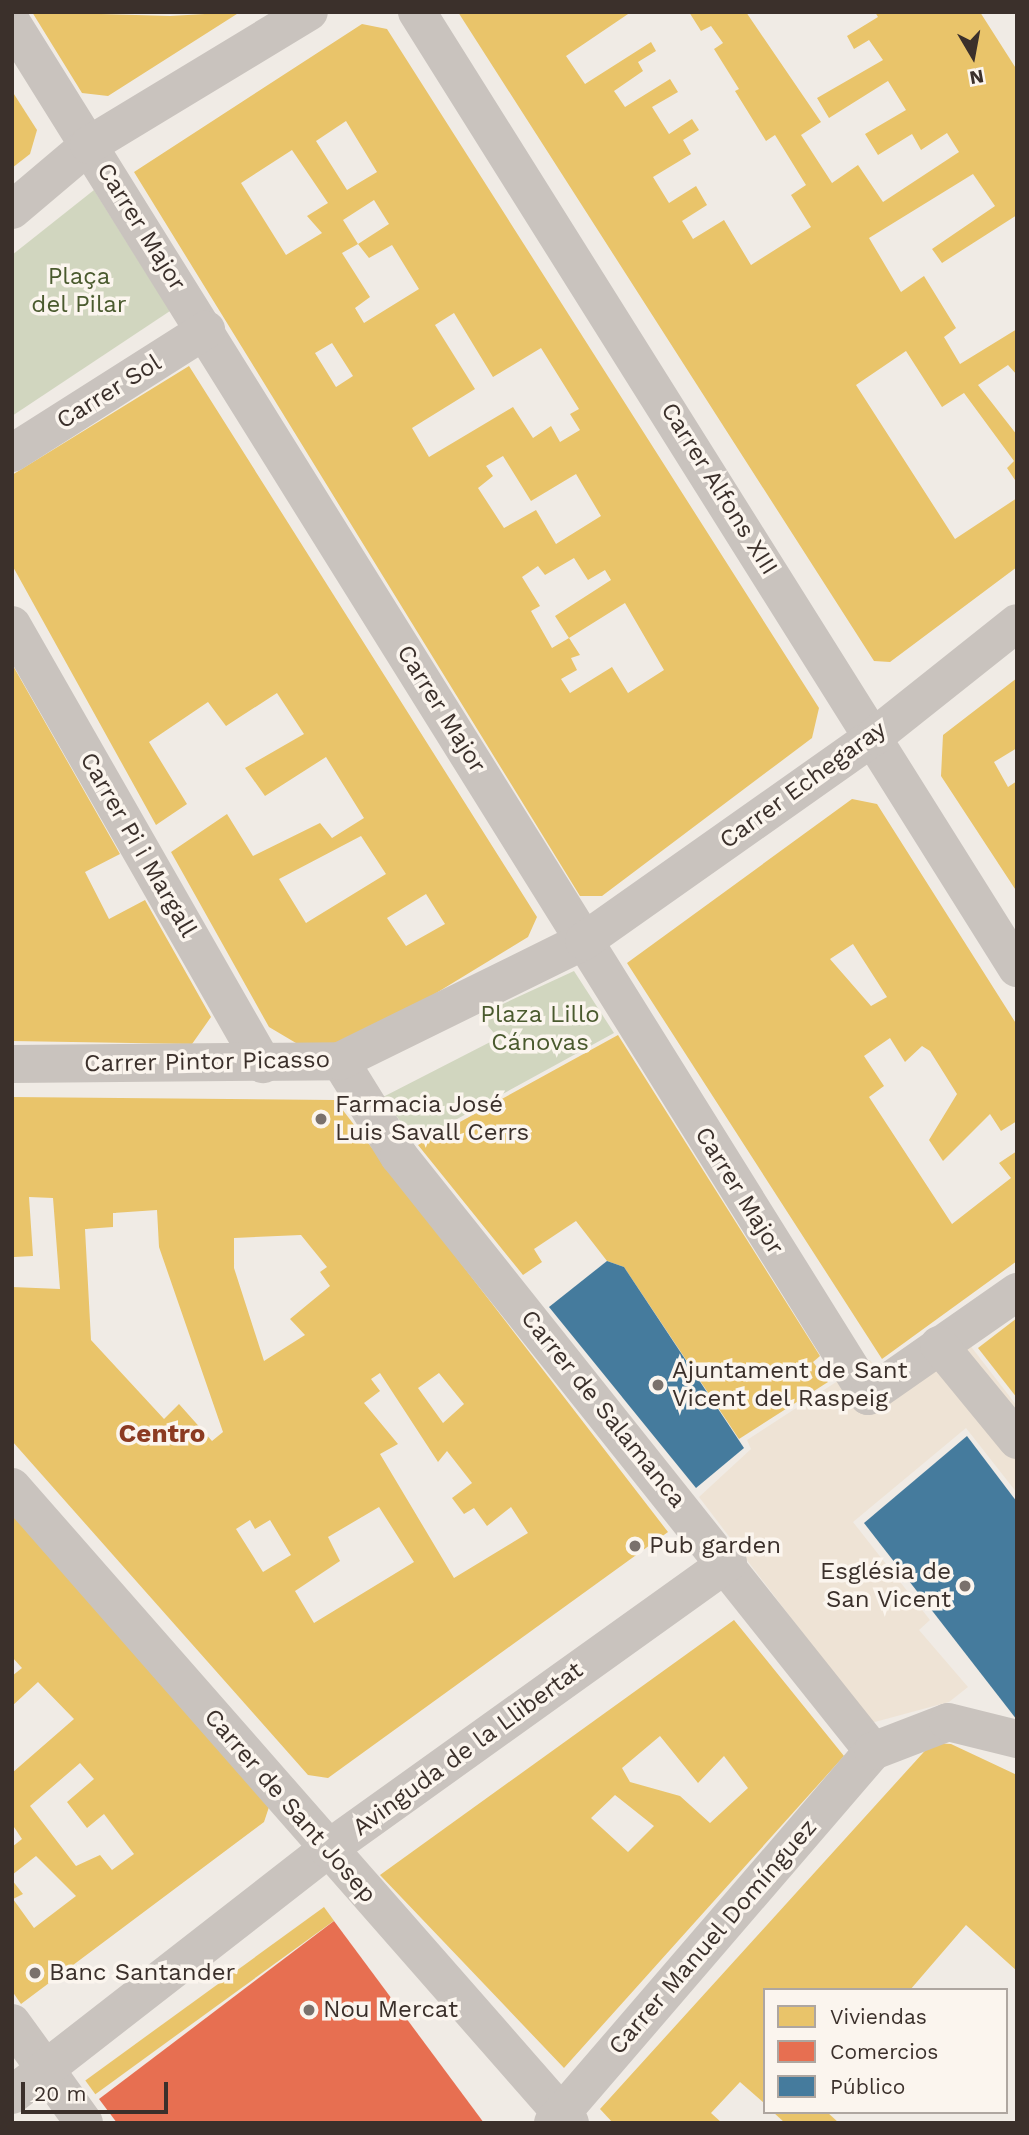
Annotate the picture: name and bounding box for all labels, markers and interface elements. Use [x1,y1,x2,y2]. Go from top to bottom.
north arrow [938,21,1008,91]
text: N [968,65,986,90]
street label: Carrer Major [90,158,192,296]
park label: Plaça del Pilar [31,263,127,319]
street label: Carrer Sol [51,348,167,436]
street label: Carrer Alfons XIII [654,397,784,581]
street label: Carrer Major [390,640,492,778]
street label: Carrer Echegaray [714,715,892,855]
street label: Carrer Pi i Margall [73,747,203,943]
park label: Plaza Lillo Cánovas [480,1001,600,1057]
street label: Carrer Pintor Picasso [83,1045,331,1079]
place label: Farmacia José Luis Savall Cerrs [335,1091,530,1147]
marker: Farmacia José Luis Savall Cerrs [313,1111,329,1127]
street label: Carrer Major [688,1122,790,1260]
street label: Carrer de Salamanca [514,1304,692,1514]
place label: Ajuntament de Sant Vicent del Raspeig [672,1357,908,1413]
marker: Ajuntament de Sant Vicent del Raspeig [650,1377,666,1393]
district label: Centro [119,1418,205,1450]
place label: Pub garden [649,1532,781,1560]
marker: Pub garden [627,1538,643,1554]
place label: Església de San Vicent [819,1558,951,1614]
marker: Església de San Vicent [957,1578,973,1594]
street label: Avinguda de la Llibertat [347,1655,589,1843]
street label: Carrer de Sant Josep [197,1703,383,1909]
street label: Carrer Manuel Domínguez [602,1813,824,2061]
place label: Banc Santander [49,1959,235,1987]
marker: Banc Santander [27,1965,43,1981]
legend [763,1988,1008,2114]
place label: Nou Mercat [323,1996,458,2024]
marker: Nou Mercat [301,2002,317,2018]
text: Viviendas [830,2004,927,2029]
text: Comercios [830,2039,938,2064]
scale bar [24,2068,172,2112]
text: Público [830,2074,905,2099]
text: 20 m [34,2081,86,2106]

